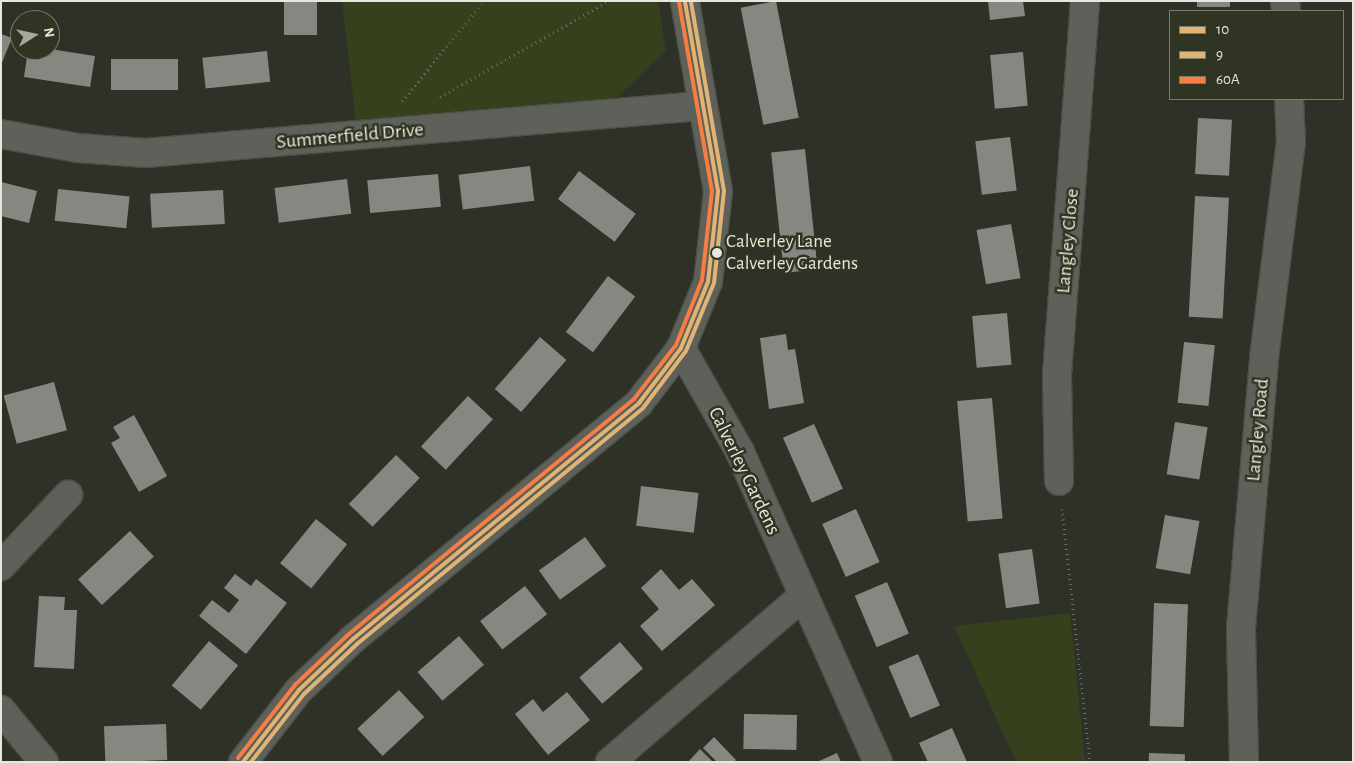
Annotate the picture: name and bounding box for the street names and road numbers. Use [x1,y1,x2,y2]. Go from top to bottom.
street label: Summerfield Drive [276,118,424,154]
street label: Langley Close [1051,188,1085,294]
street label: Langley Road [1242,378,1274,482]
street label: Calverley Gardens [703,403,785,539]

